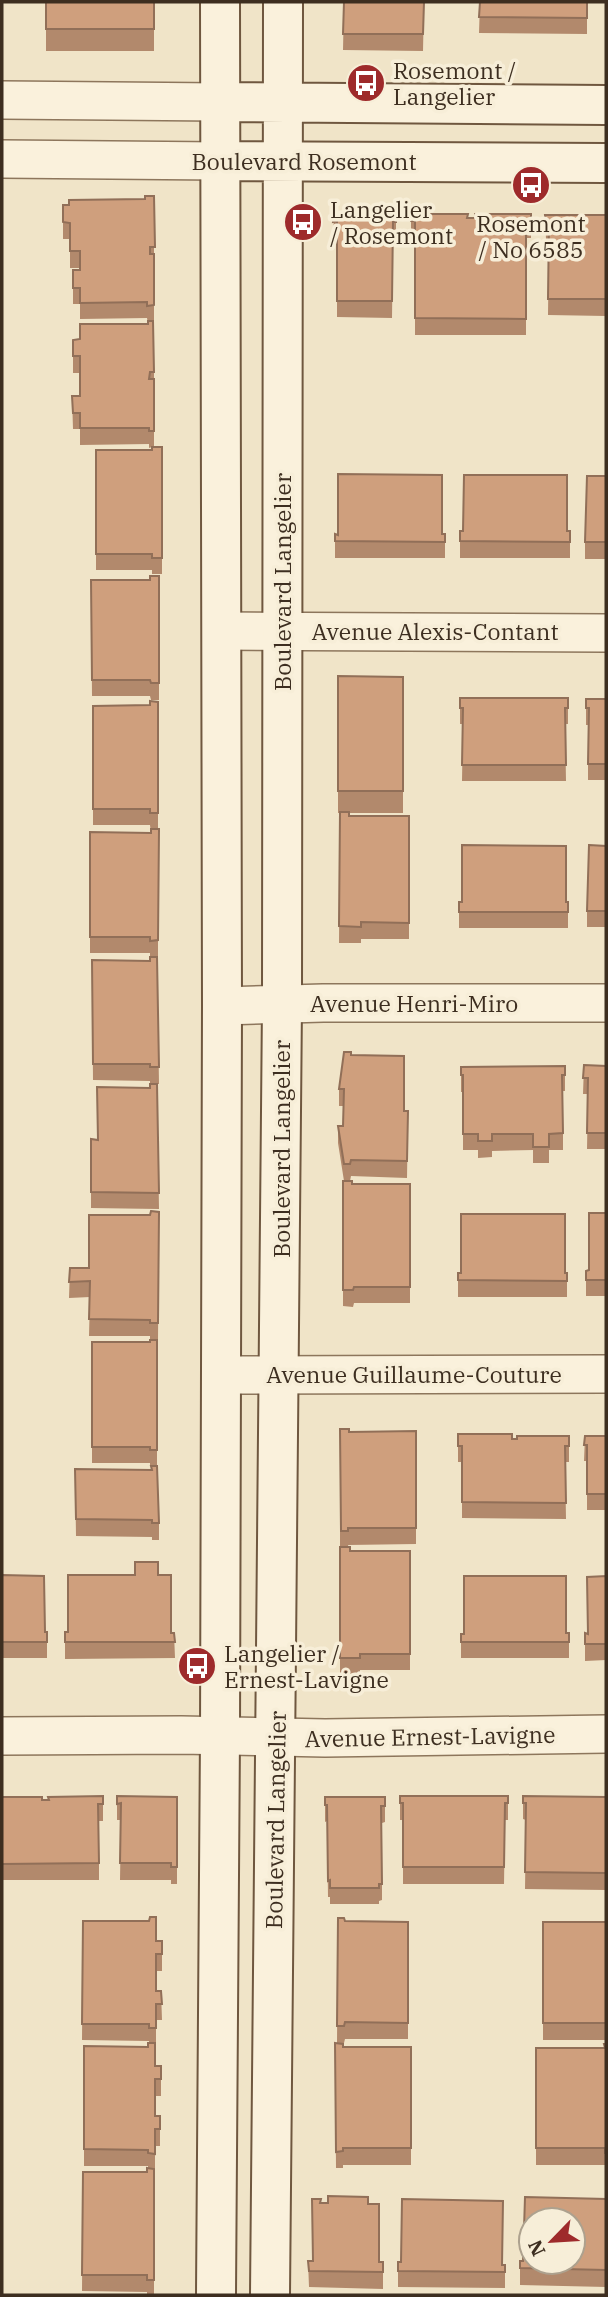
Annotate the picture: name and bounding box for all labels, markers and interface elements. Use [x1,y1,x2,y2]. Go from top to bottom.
place label: Rosemont / Langelier [393,55,516,111]
bus stop icon: Rosemont / Langelier [345,62,387,104]
street label: Boulevard Rosemont [191,146,417,176]
bus stop icon: Rosemont / No 6585 [510,164,552,206]
place label: Langelier / Rosemont [330,194,453,250]
bus stop icon: Langelier / Rosemont [282,201,324,243]
place label: Rosemont / No 6585 [476,208,586,264]
street label: Boulevard Langelier [267,473,297,691]
street label: Avenue Alexis-Contant [311,616,559,646]
street label: Avenue Henri-Miro [310,988,518,1018]
street label: Boulevard Langelier [266,1040,296,1258]
street label: Avenue Guillaume-Couture [266,1359,562,1389]
place label: Langelier / Ernest-Lavigne [224,1638,389,1694]
bus stop icon: Langelier / Ernest-Lavigne [176,1645,218,1687]
street label: Boulevard Langelier [258,1711,292,1929]
street label: Avenue Ernest-Lavigne [304,1719,556,1753]
north arrow [517,2206,587,2276]
text: N [523,2236,551,2260]

